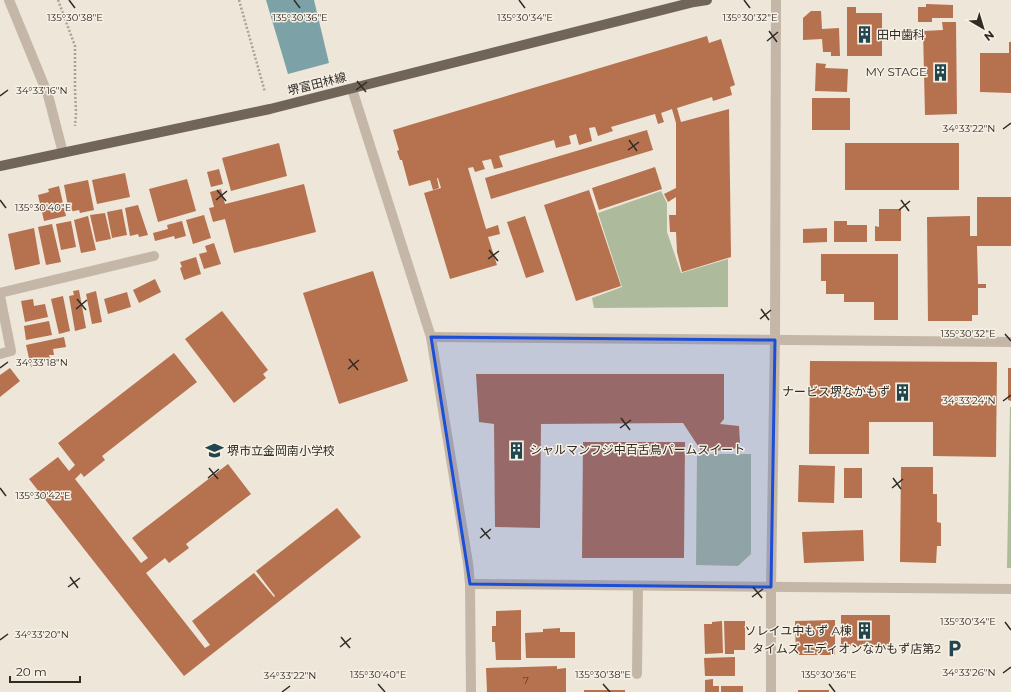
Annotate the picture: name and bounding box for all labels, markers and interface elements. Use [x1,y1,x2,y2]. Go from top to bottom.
north arrow [963,8,1003,48]
text: 135°30'38"E [47,11,103,24]
text: 135°30'36"E [272,11,328,24]
text: 135°30'34"E [497,11,553,24]
text: 135°30'32"E [722,11,778,24]
building icon: 田中歯科 [854,25,874,45]
place label: 田中歯科 [877,27,925,42]
text: N [981,28,997,44]
building icon: MY STAGE [930,62,950,82]
place label: MY STAGE [865,64,927,79]
street label: 堺富田林線 [286,69,348,98]
text: 34°33'16"N [16,84,68,97]
text: 34°33'22"N [943,122,995,135]
text: 135°30'40"E [15,201,72,214]
text: 135°30'32"E [940,327,996,340]
text: 34°33'18"N [16,356,68,369]
building icon: ナービス堺なかもず [893,382,913,402]
place label: ナービス堺なかもず [782,384,890,399]
text: 34°33'24"N [942,394,996,407]
building icon: シャルマンフジ中百舌鳥パームスイート [507,440,527,460]
school or university icon: 堺市立金岡南小学校 [204,441,224,461]
place label: シャルマンフジ中百舌鳥パームスイート [530,442,745,457]
place label: 堺市立金岡南小学校 [227,443,335,458]
text: 135°30'42"E [15,489,71,502]
text: 135°30'34"E [940,615,996,628]
building icon: ソレイユ中もず A棟 [855,621,875,641]
place label: ソレイユ中もず A棟 [744,623,852,638]
text: 34°33'20"N [15,628,69,641]
parking icon: タイムズ エディオンなかもず店第2 [944,639,964,659]
place label: タイムズ エディオンなかもず店第2 [752,641,941,656]
scale bar [10,658,80,684]
text: 20 m [16,664,47,679]
text: 34°33'26"N [942,666,996,679]
text: 135°30'40"E [350,668,407,681]
text: 135°30'38"E [575,668,631,681]
text: 135°30'36"E [801,668,857,681]
text: 34°33'22"N [264,669,316,682]
house number: 7 [523,674,529,687]

